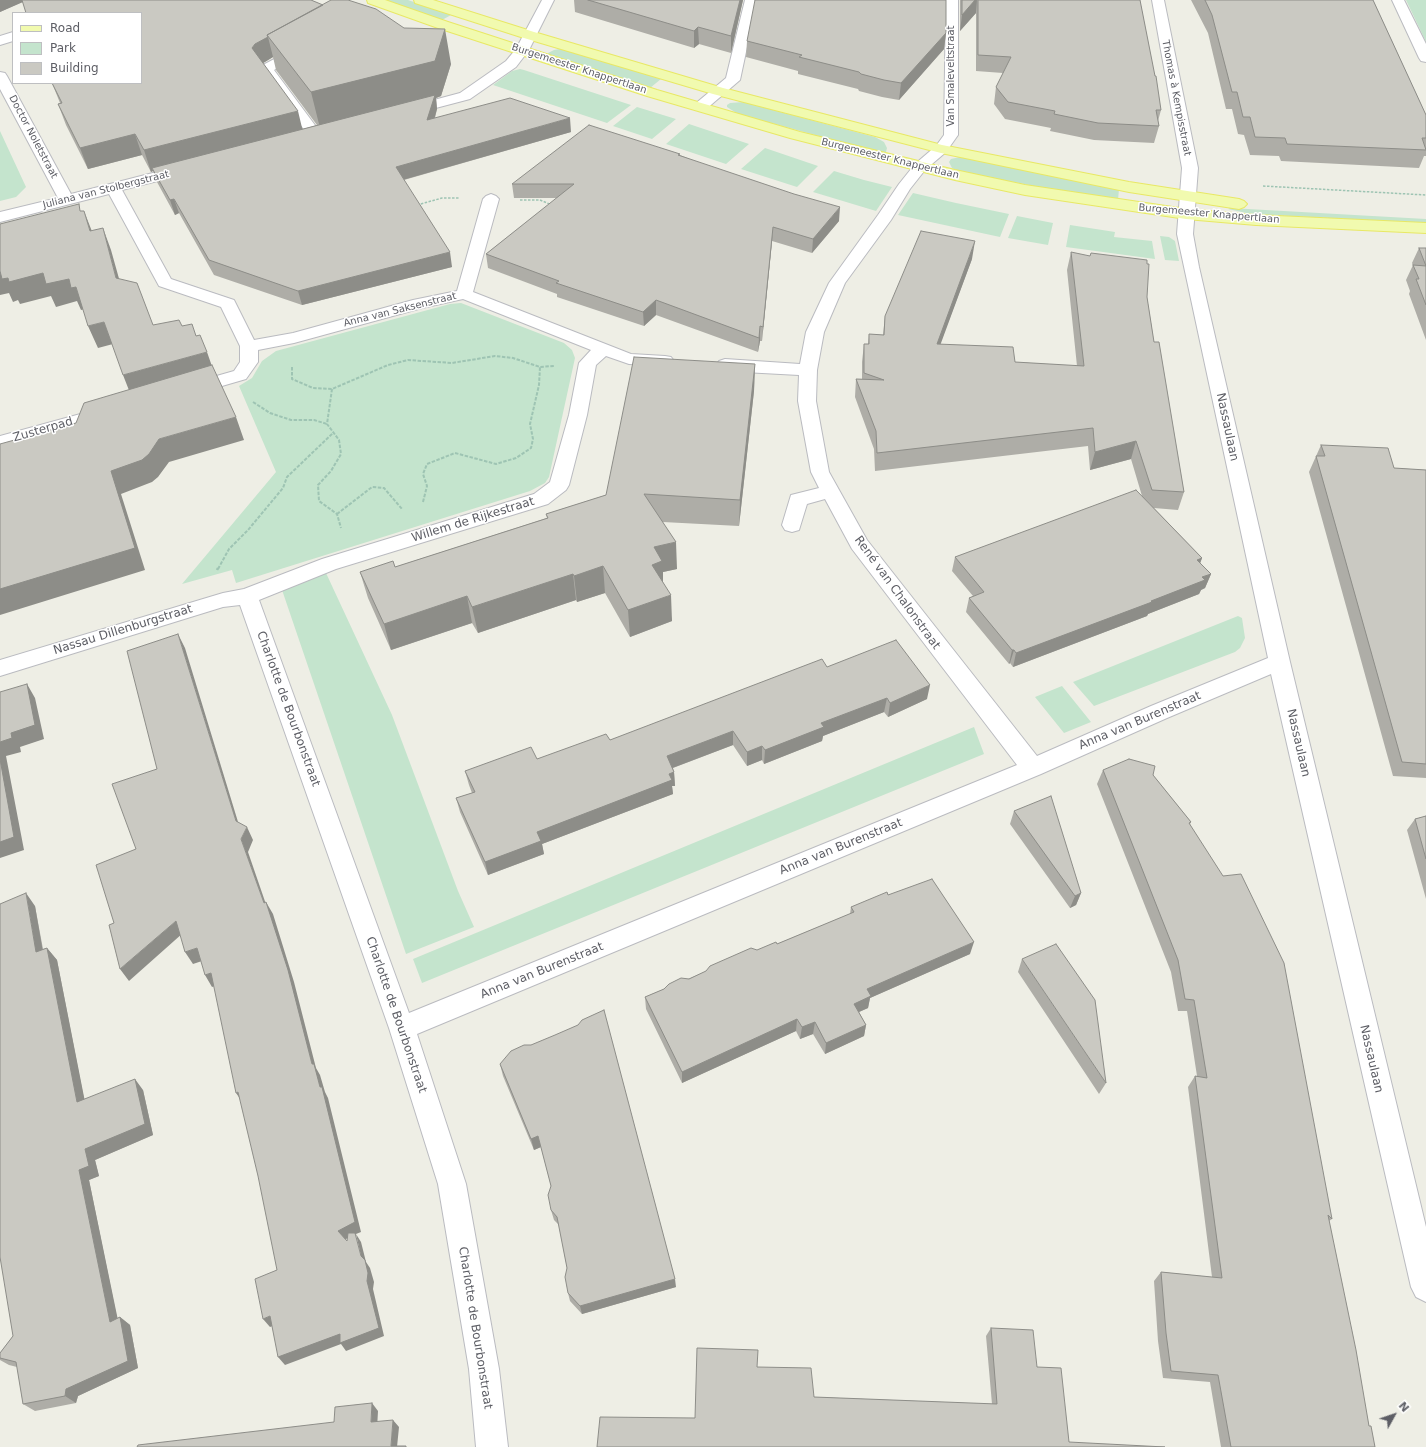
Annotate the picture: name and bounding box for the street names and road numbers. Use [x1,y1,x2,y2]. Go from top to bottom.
street label: Van Smaleveltstraat [945,25,957,127]
street label: Thomas à Kempisstraat [1159,39,1193,157]
street label: Burgemeester Knappertlaan [510,41,648,97]
street label: Doctor Noletstraat [6,93,60,181]
street label: Burgemeester Knappertlaan [820,136,960,182]
street label: Juliana van Stolbergstraat [42,169,170,211]
street label: Burgemeester Knappertlaan [1138,202,1280,226]
street label: Anna van Saksenstraat [342,290,458,330]
street label: Nassaulaan [1213,392,1241,462]
street label: Zusterpad [11,415,75,445]
street label: Willem de Rijkestraat [410,494,536,546]
street label: René van Chalonstraat [851,533,943,653]
street label: Nassau Dillenburgstraat [52,602,194,658]
street label: Charlotte de Bourbonstraat [253,629,323,789]
street label: Anna van Burenstraat [1077,689,1203,753]
street label: Nassaulaan [1283,708,1313,778]
street label: Anna van Burenstraat [777,816,905,878]
street label: Charlotte de Bourbonstraat [362,935,430,1095]
street label: Anna van Burenstraat [478,940,606,1002]
street label: Nassaulaan [1356,1024,1386,1094]
street label: Charlotte de Bourbonstraat [455,1246,495,1410]

